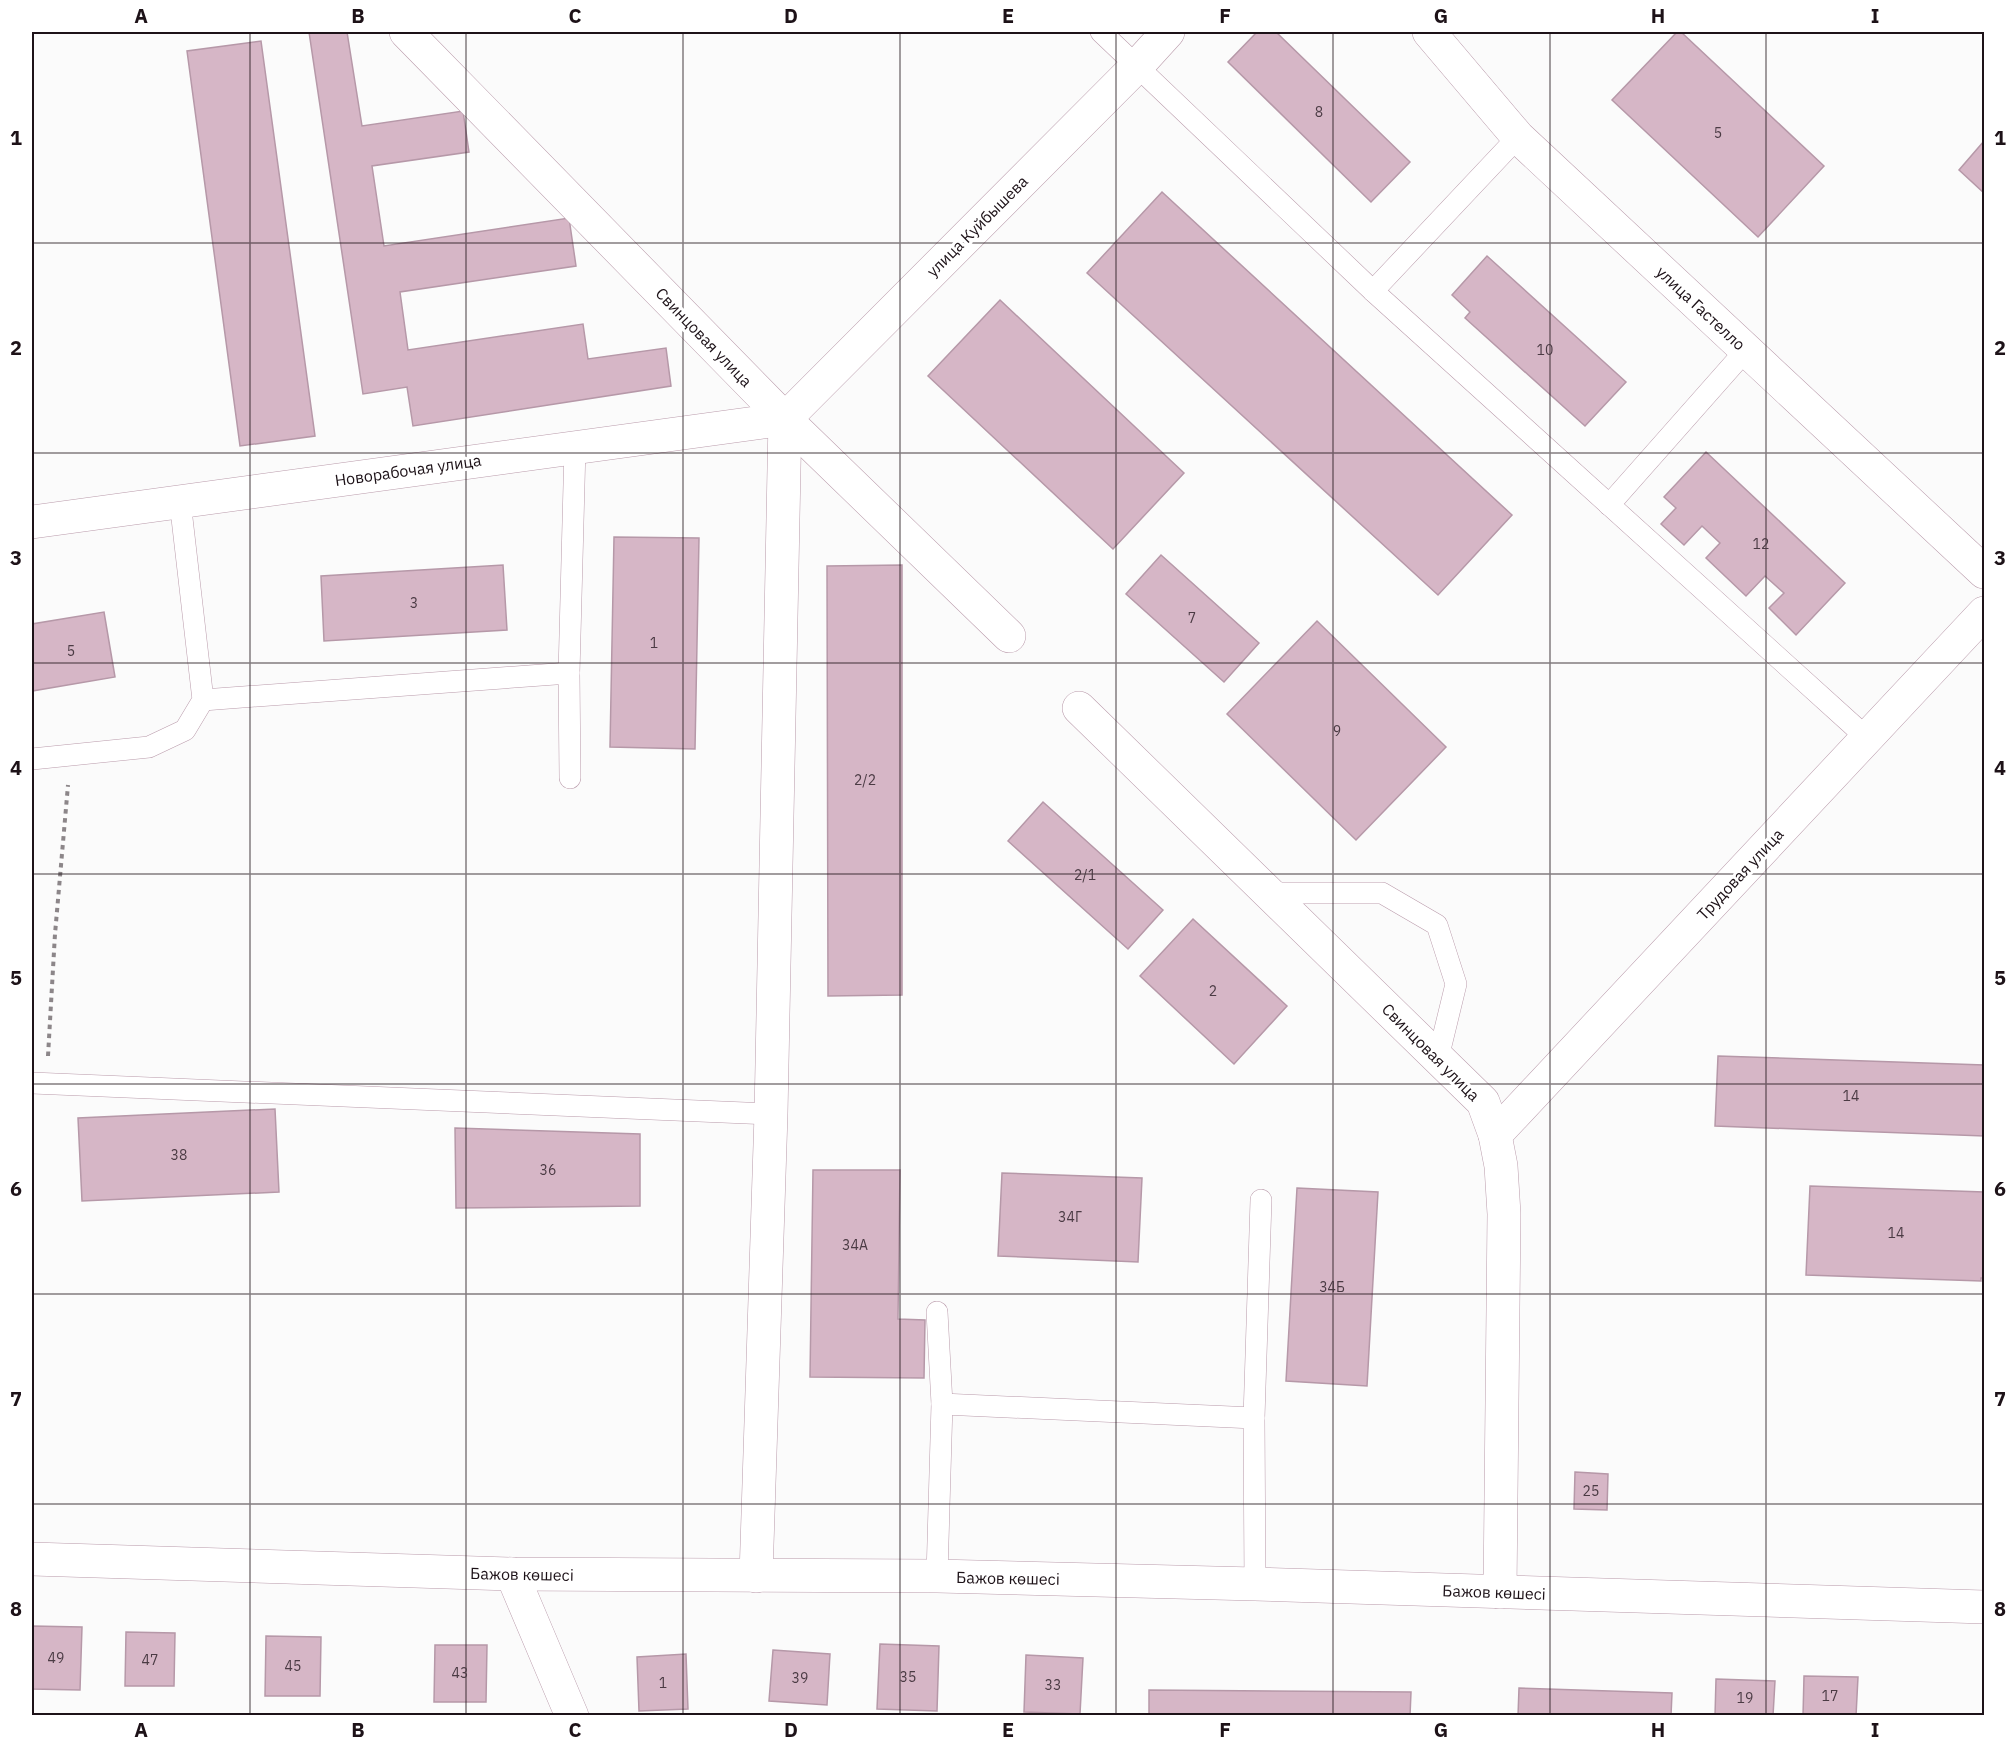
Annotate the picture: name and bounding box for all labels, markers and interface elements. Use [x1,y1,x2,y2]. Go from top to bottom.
text: A [134,2,148,29]
text: B [351,2,365,29]
text: C [568,2,582,29]
text: D [784,2,798,29]
text: E [1002,2,1014,29]
text: F [1219,2,1231,29]
text: G [1434,2,1448,29]
text: H [1651,2,1665,29]
text: I [1871,2,1879,29]
house number: 8 [1315,103,1323,121]
text: 1 [10,124,22,151]
house number: 5 [1714,124,1722,142]
text: 1 [1994,124,2006,151]
street label: улица Куйбышева [922,171,1032,281]
street label: улица Гастелло [1652,262,1750,354]
street label: Свинцовая улица [652,283,757,391]
text: 2 [10,334,22,361]
text: 2 [1994,334,2006,361]
house number: 10 [1537,341,1553,359]
street label: Новорабочая улица [333,450,483,490]
house number: 12 [1753,535,1769,553]
text: 3 [10,544,22,571]
text: 3 [1994,544,2006,571]
house number: 3 [410,594,418,612]
house number: 7 [1188,609,1196,627]
house number: 1 [650,634,658,652]
house number: 5 [67,642,75,660]
house number: 9 [1333,722,1341,740]
text: 4 [10,754,22,781]
text: 4 [1994,754,2006,781]
house number: 2/2 [854,771,876,789]
street label: Трудовая улица [1692,824,1788,924]
house number: 2/1 [1074,866,1096,884]
text: 5 [10,964,22,991]
text: 5 [1994,964,2006,991]
house number: 2 [1209,982,1217,1000]
street label: Свинцовая улица [1378,999,1484,1105]
house number: 14 [1843,1087,1859,1105]
house number: 38 [171,1146,187,1164]
house number: 36 [540,1161,556,1179]
text: 6 [10,1175,22,1202]
text: 6 [1994,1175,2006,1202]
house number: 34Г [1058,1208,1082,1226]
house number: 14 [1888,1224,1904,1242]
house number: 34А [842,1236,868,1254]
house number: 34Б [1319,1278,1345,1296]
text: 7 [10,1385,22,1412]
text: 7 [1994,1385,2006,1412]
house number: 25 [1583,1482,1599,1500]
street label: Бажов көшесі [470,1563,574,1585]
street label: Бажов көшесі [956,1567,1060,1589]
street label: Бажов көшесі [1442,1580,1546,1604]
text: 8 [10,1595,22,1622]
text: 8 [1994,1595,2006,1622]
house number: 49 [48,1649,64,1667]
house number: 47 [142,1651,158,1669]
house number: 45 [285,1657,301,1675]
house number: 43 [452,1664,468,1682]
house number: 35 [900,1668,916,1686]
house number: 39 [792,1669,808,1687]
house number: 1 [659,1674,667,1692]
house number: 33 [1045,1676,1061,1694]
house number: 17 [1822,1687,1838,1705]
house number: 19 [1737,1689,1753,1707]
text: A [134,1716,148,1743]
text: B [351,1716,365,1743]
text: C [568,1716,582,1743]
text: D [784,1716,798,1743]
text: E [1002,1716,1014,1743]
text: F [1219,1716,1231,1743]
text: G [1434,1716,1448,1743]
text: H [1651,1716,1665,1743]
text: I [1871,1716,1879,1743]

